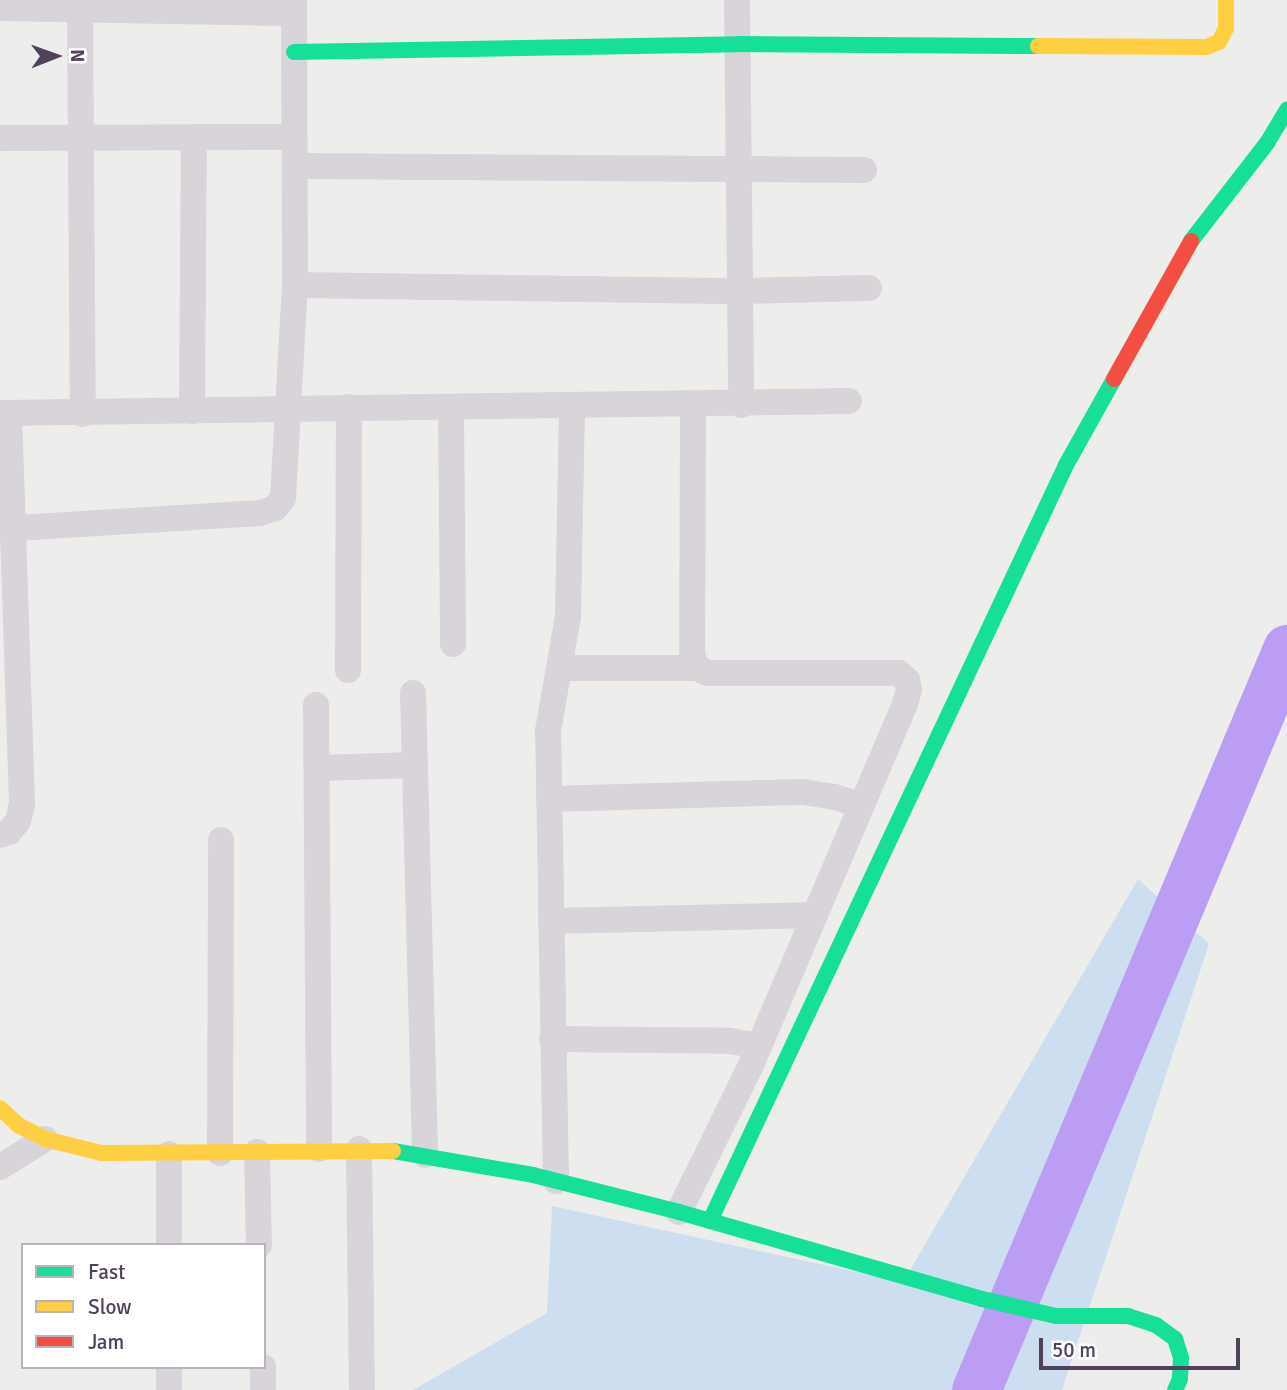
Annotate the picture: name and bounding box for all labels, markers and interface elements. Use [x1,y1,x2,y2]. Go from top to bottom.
north arrow [21,21,91,91]
text: N [65,49,89,62]
legend [21,1243,266,1369]
text: Fast [88,1259,125,1285]
text: Slow [88,1294,132,1320]
scale bar [1042,1324,1243,1368]
text: Jam [88,1329,124,1355]
text: 50 m [1052,1337,1096,1363]

